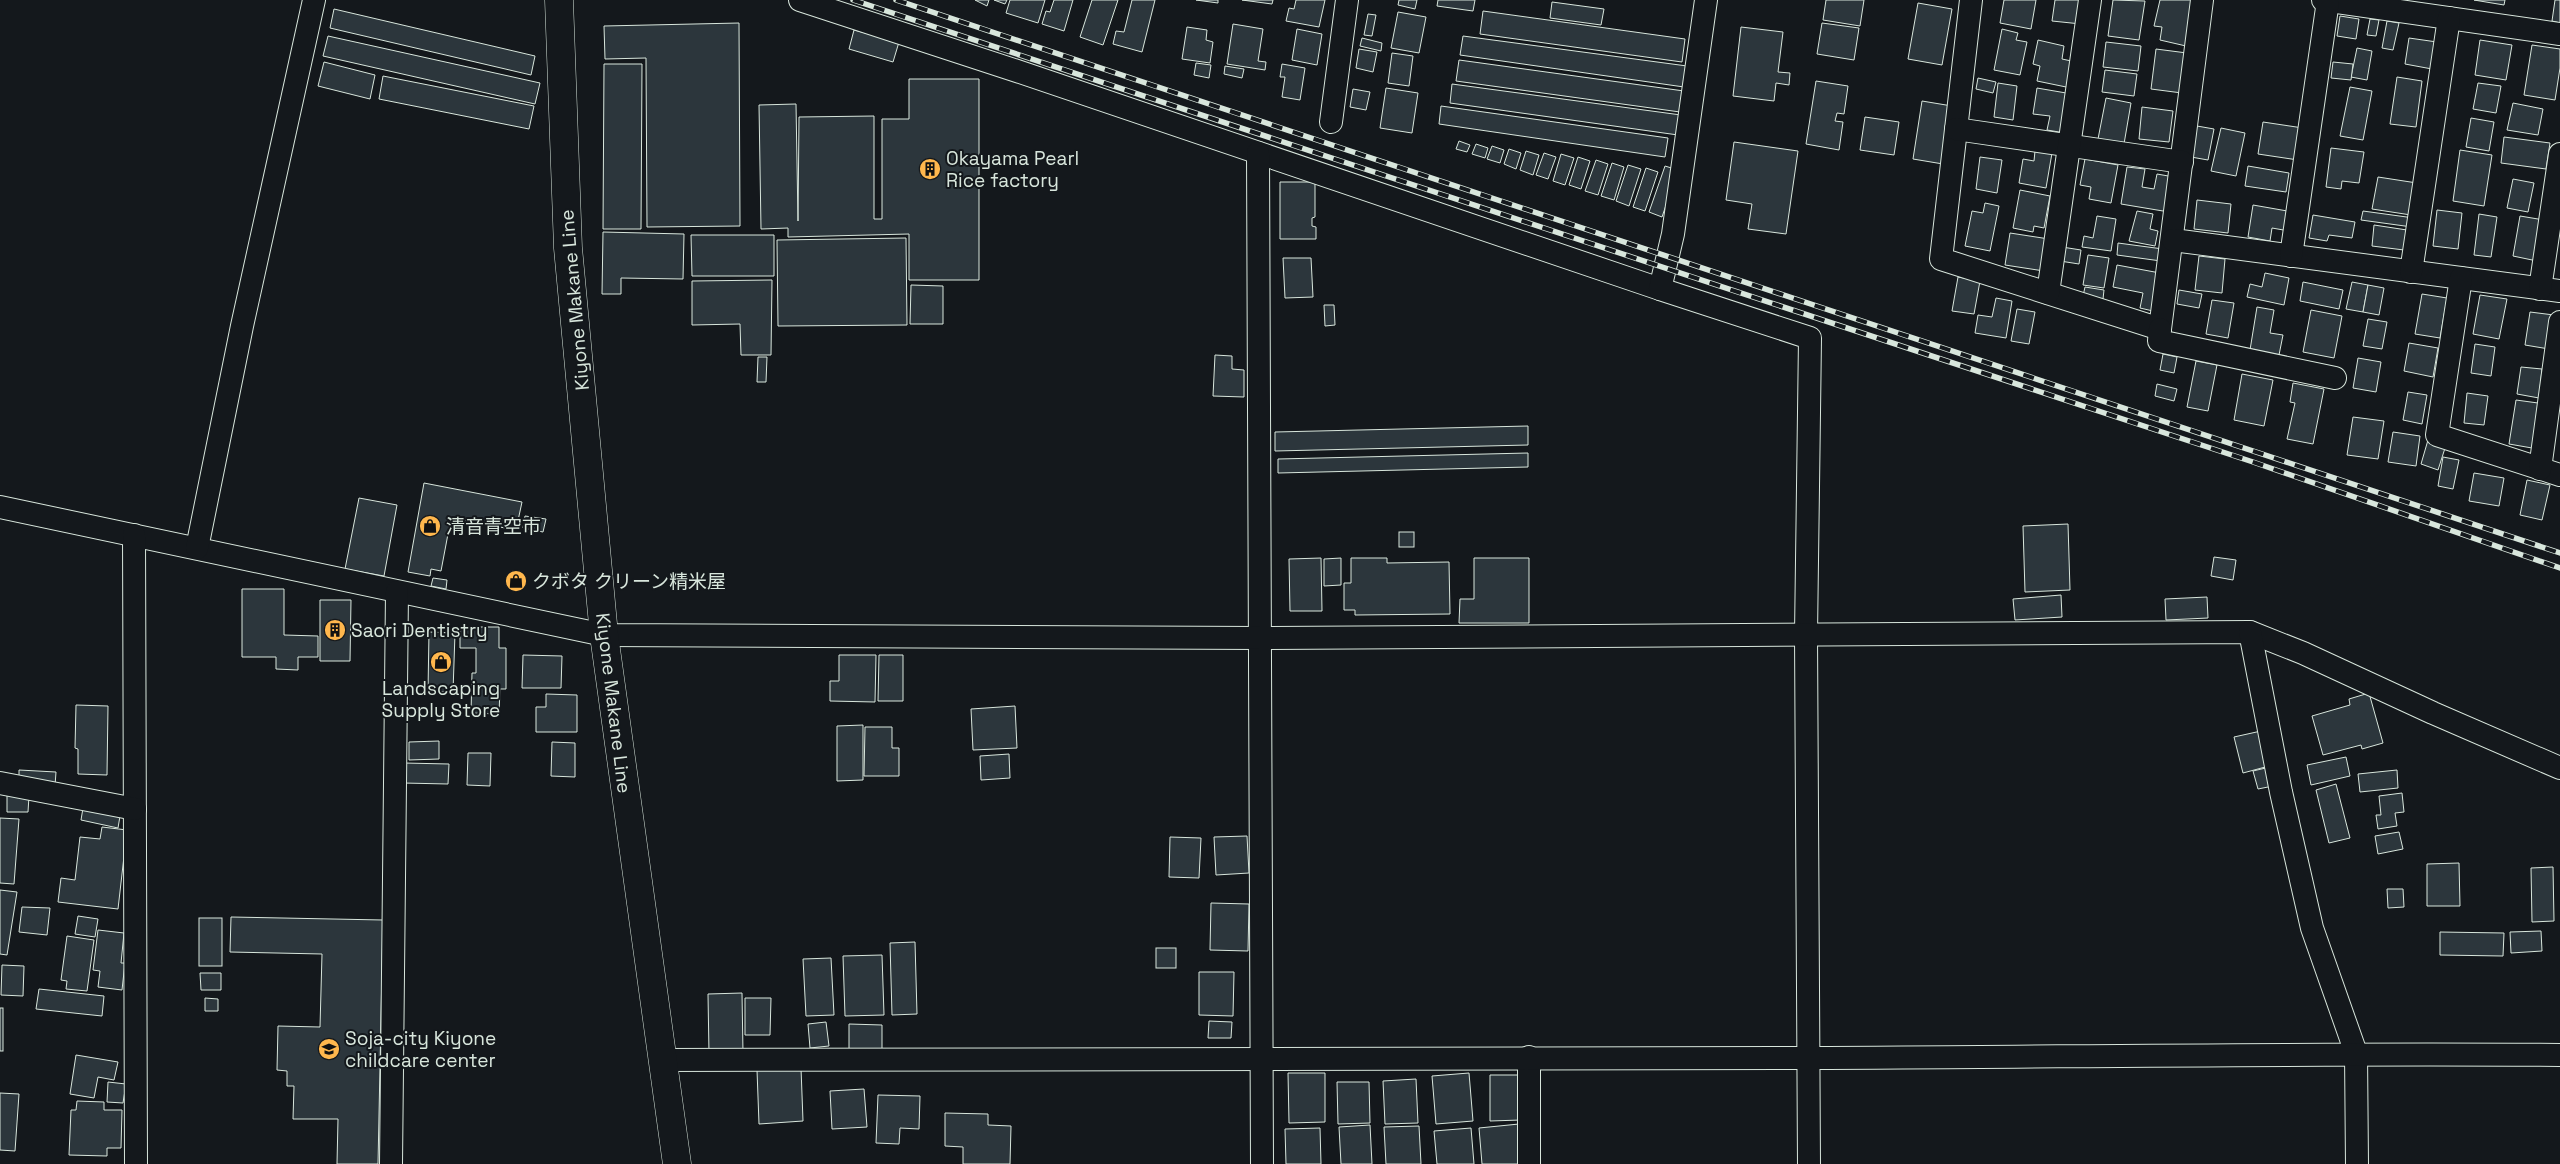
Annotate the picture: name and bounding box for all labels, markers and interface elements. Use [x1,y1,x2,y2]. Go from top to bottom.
place label: Okayama Pearl Rice factory [946,146,1079,193]
building icon: Okayama Pearl Rice factory [918,157,942,181]
street label: Kiyone Makane Line [554,209,595,391]
shop icon: 清音青空市 [418,514,442,538]
place label: 清音青空市 [446,514,541,539]
shop icon: クボタ クリーン精米屋 [504,569,528,593]
place label: クボタ クリーン精米屋 [532,569,726,594]
street label: Kiyone Makane Line [590,612,637,795]
building icon: Saori Dentistry [323,618,347,642]
place label: Saori Dentistry [351,618,488,643]
shop icon: Landscaping Supply Store [429,650,453,674]
place label: Landscaping Supply Store [382,676,500,723]
place label: Soja-city Kiyone childcare center [345,1026,496,1073]
school or university icon: Soja-city Kiyone childcare center [317,1037,341,1061]

